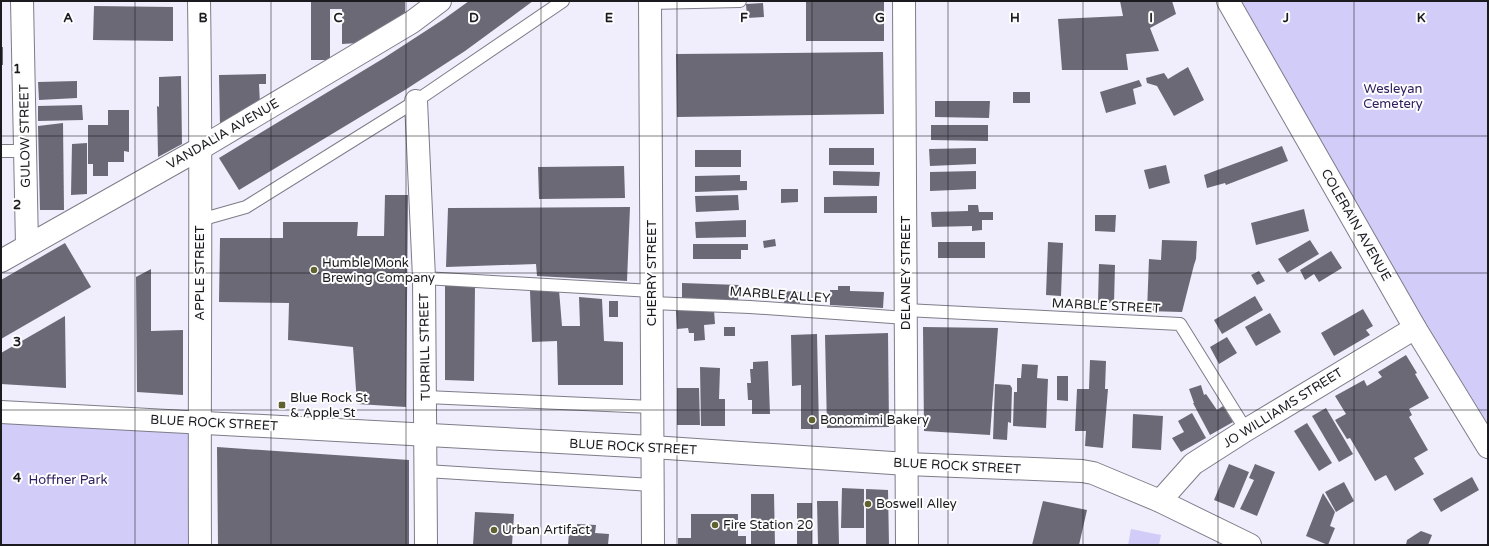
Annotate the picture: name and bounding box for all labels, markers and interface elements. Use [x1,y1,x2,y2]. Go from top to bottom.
text: A [63,10,73,26]
text: B [198,10,208,26]
text: C [333,10,343,26]
text: D [469,10,479,26]
text: E [605,10,613,26]
text: F [740,10,748,26]
text: G [875,10,885,26]
text: H [1010,10,1020,26]
text: I [1149,10,1153,26]
text: J [1282,10,1289,26]
text: K [1417,10,1426,26]
text: 1 [13,61,21,77]
park label: Wesleyan Cemetery [1363,81,1423,112]
street label: GULOW STREET [16,84,34,188]
street label: VANDALIA AVENUE [164,95,282,173]
street label: COLERAIN AVENUE [1317,166,1395,284]
text: 2 [13,197,21,213]
street label: DELANEY STREET [898,216,914,330]
street label: CHERRY STREET [644,220,660,326]
street label: APPLE STREET [192,225,208,321]
place label: Humble Monk Brewing Company [322,255,435,286]
marker: Humble Monk Brewing Company [309,265,319,275]
street label: MARBLE ALLEY [729,283,831,307]
street label: TURRILL STREET [416,293,434,401]
street label: MARBLE STREET [1051,295,1161,317]
text: 3 [13,334,21,350]
street label: JO WILLIAMS STREET [1220,365,1346,451]
place label: Blue Rock St & Apple St [290,390,368,421]
marker: Blue Rock St & Apple St [277,400,287,410]
street label: BLUE ROCK STREET [150,412,278,434]
place label: Bonomimi Bakery [820,412,929,428]
marker: Bonomimi Bakery [807,415,817,425]
street label: BLUE ROCK STREET [569,436,697,458]
street label: BLUE ROCK STREET [893,455,1021,477]
text: 4 [13,470,22,486]
park label: Hoffner Park [29,472,107,488]
place label: Boswell Alley [876,496,957,512]
marker: Boswell Alley [863,499,873,509]
place label: Fire Station 20 [723,517,813,533]
marker: Fire Station 20 [710,520,720,530]
place label: Urban Artifact [502,522,590,538]
marker: Urban Artifact [489,525,499,535]

